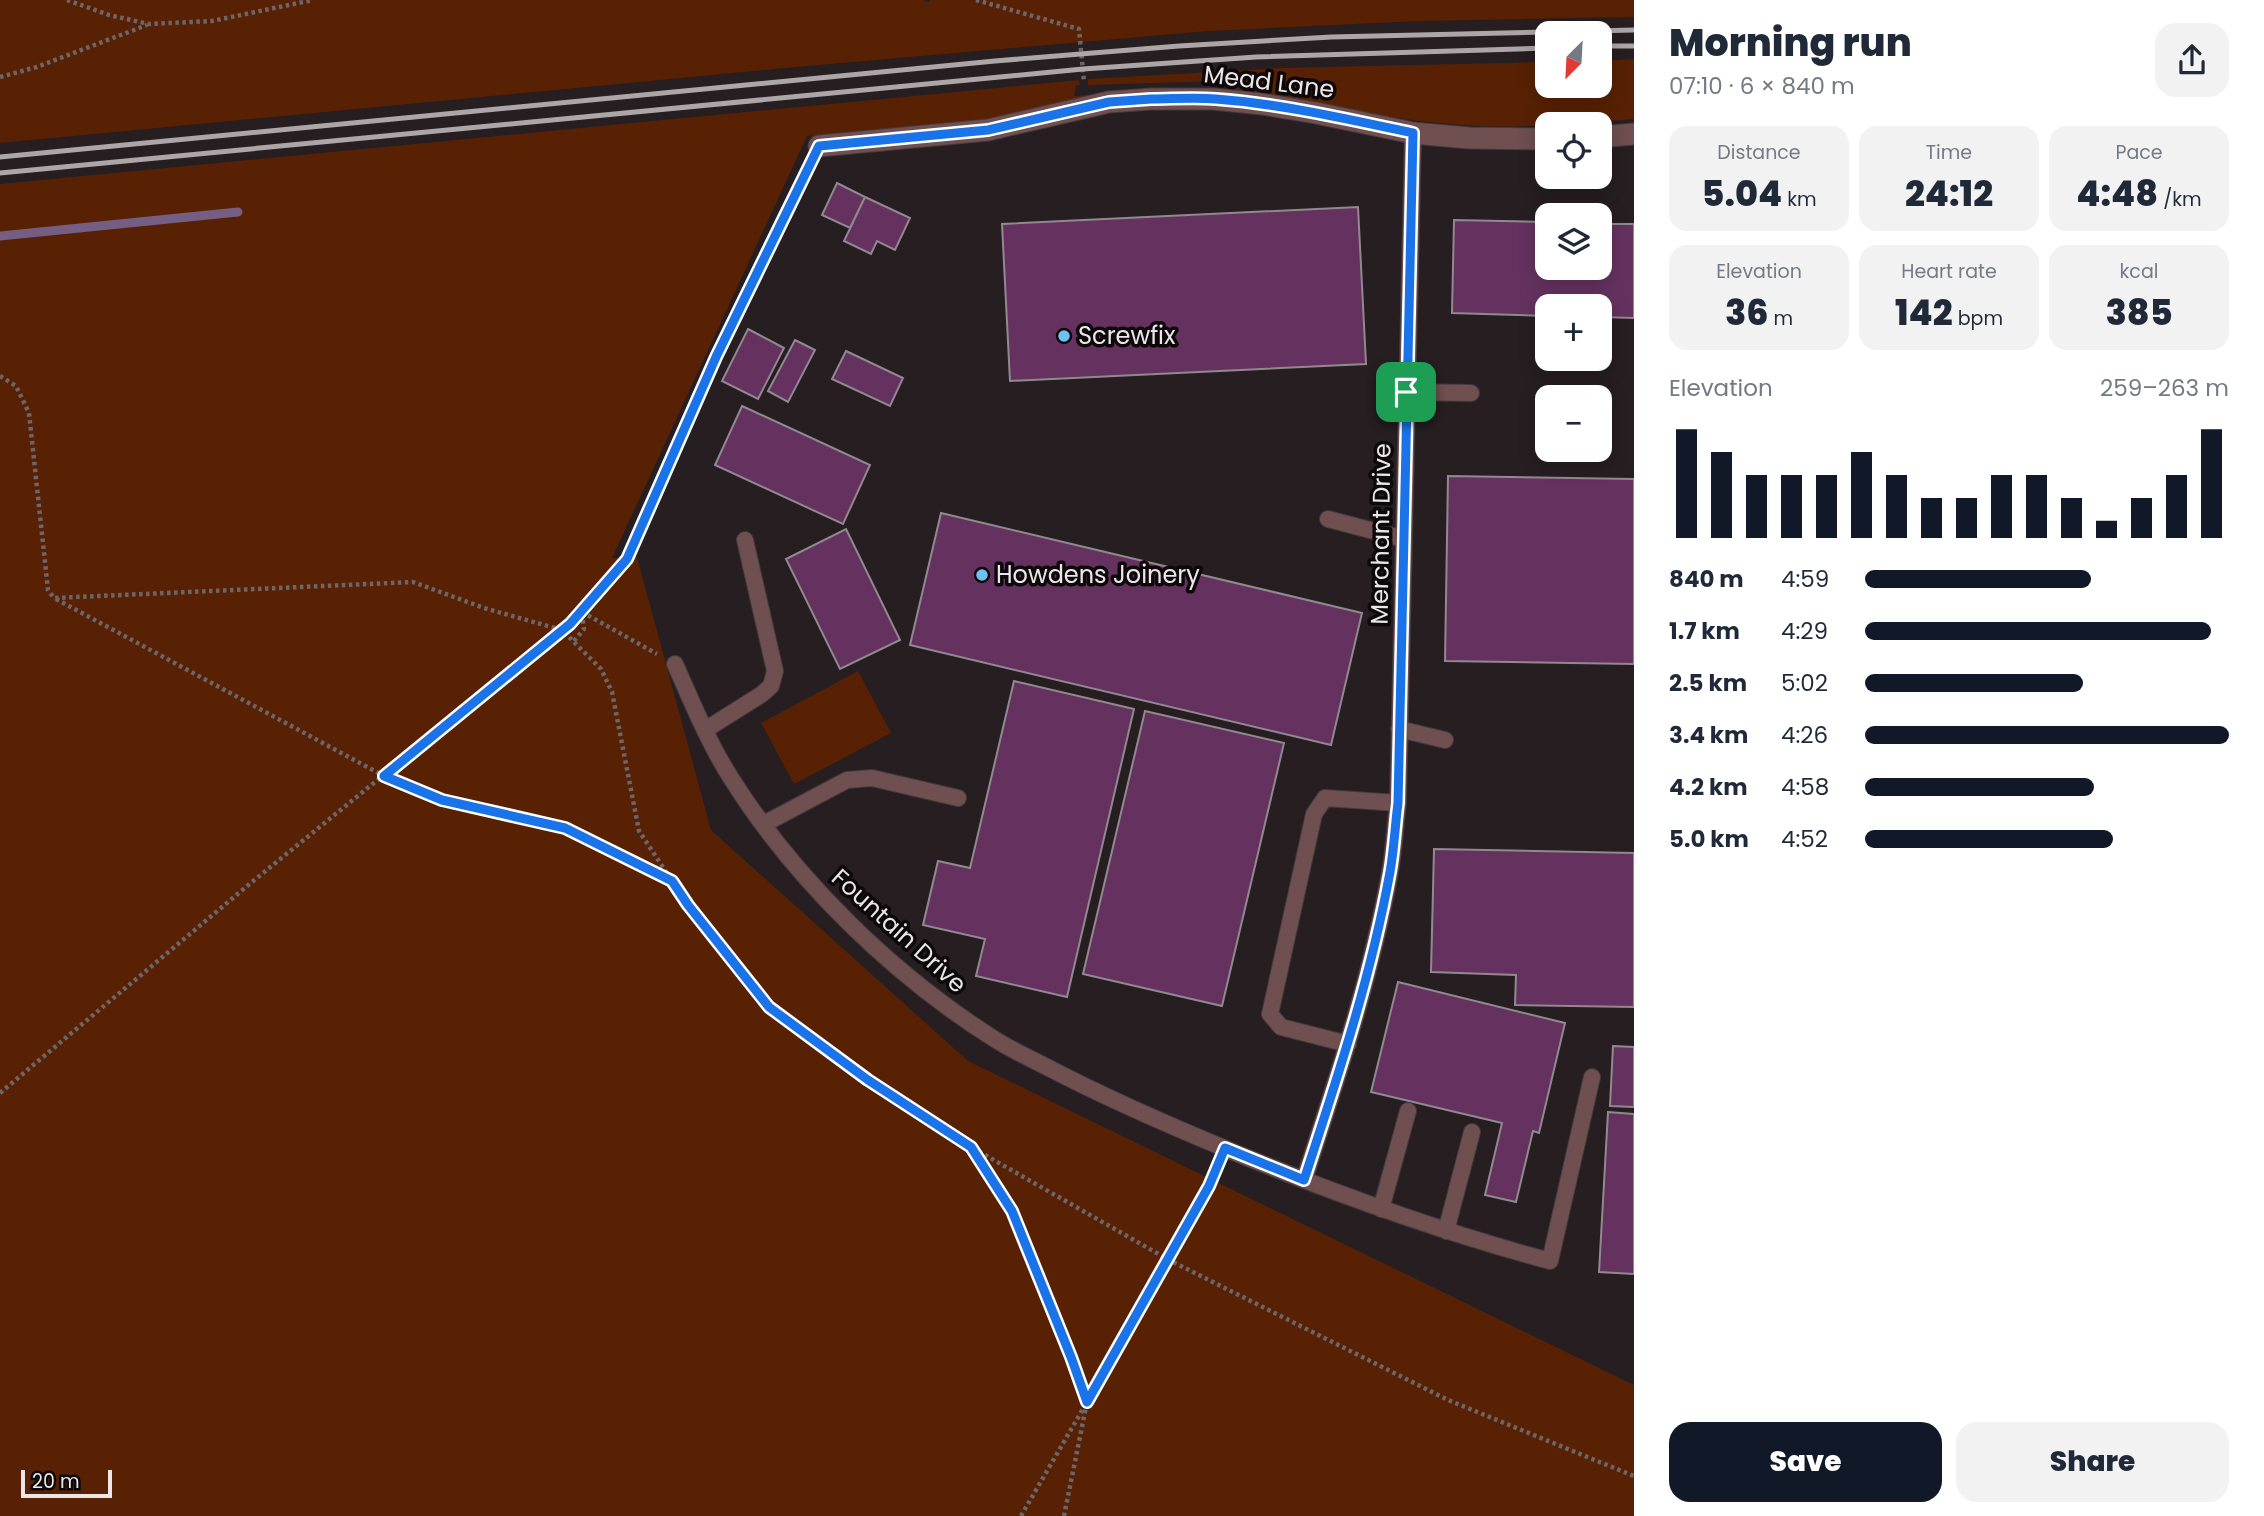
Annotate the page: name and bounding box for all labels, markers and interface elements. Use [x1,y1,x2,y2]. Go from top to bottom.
text: Morning run [1669,16,1912,69]
north arrow [1535,21,1612,98]
map controls [1535,21,1612,462]
button: share [2155,23,2229,97]
street label: Mead Lane [1202,57,1336,106]
text: 07:10 · 6 × 840 m [1669,70,1855,102]
button: locate [1535,112,1612,189]
text: Distance [1717,139,1801,166]
text: Time [1926,139,1972,166]
text: Pace [2115,139,2163,166]
text: 5.04 [1701,169,1782,218]
text: 24:12 [1905,169,1993,218]
text: 4:48 [2076,169,2158,218]
text: km [1782,186,1817,213]
text: /km [2158,186,2202,213]
button: layers [1535,203,1612,280]
text: Elevation [1716,258,1802,285]
text: Heart rate [1901,258,1997,285]
text: kcal [2120,258,2158,285]
text: 36 [1725,288,1768,337]
text: 142 [1895,288,1953,337]
text: 385 [2105,288,2173,337]
button: + [1535,294,1612,371]
text: m [1768,305,1793,332]
text: bpm [1953,305,2003,332]
place label: Screwfix [1078,319,1176,352]
marker: Screwfix [1056,328,1072,344]
pin [1376,362,1436,422]
text: Elevation [1669,372,1773,404]
text: 259–263 m [2100,372,2229,404]
icon: arrive [1387,373,1425,411]
button: − [1535,385,1612,462]
street label: Merchant Drive [1362,443,1399,625]
place label: Howdens Joinery [996,558,1200,591]
text: 840 m [1669,563,1744,595]
text: 4:59 [1781,563,1829,595]
marker: Howdens Joinery [974,567,990,583]
text: 1.7 km [1669,615,1740,647]
text: 4:29 [1781,615,1828,647]
text: 2.5 km [1669,667,1747,699]
text: 5:02 [1781,667,1828,699]
text: 3.4 km [1669,719,1748,751]
text: 4:26 [1781,719,1828,751]
text: 4.2 km [1669,771,1748,803]
text: 4:58 [1781,771,1829,803]
text: 5.0 km [1669,823,1749,855]
text: 4:52 [1781,823,1828,855]
street label: Fountain Drive [825,861,974,1000]
button: Save [1669,1422,1942,1502]
button: Share [1956,1422,2229,1502]
scale bar [21,1467,112,1499]
text: 20 m [32,1468,80,1495]

